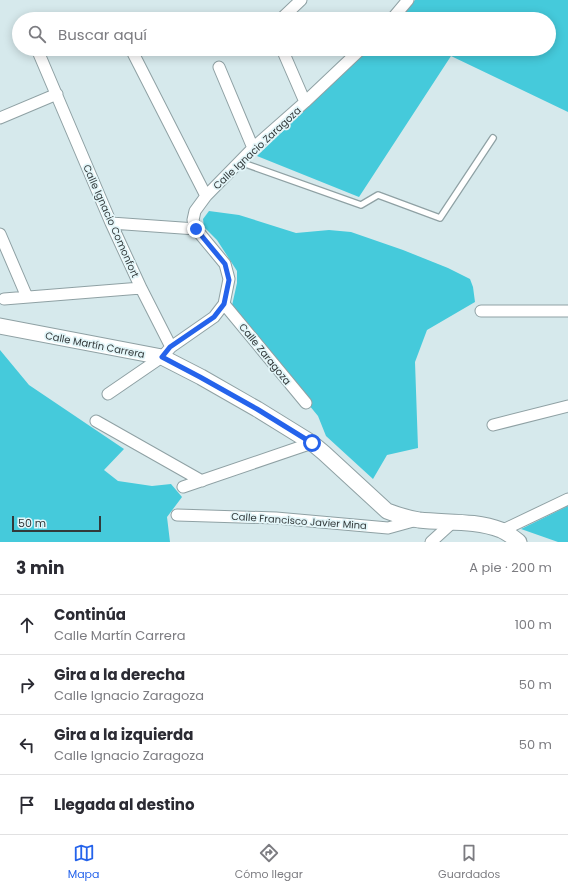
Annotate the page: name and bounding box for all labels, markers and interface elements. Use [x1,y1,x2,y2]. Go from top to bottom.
search box [12,12,556,56]
icon: search [26,23,48,45]
text: Buscar aquí [58,24,147,45]
street label: Calle Ignacio Zaragoza [210,103,304,193]
street label: Calle Ignacio Comonfort [79,162,143,280]
route end [187,220,205,238]
street label: Calle Zaragoza [235,320,295,388]
street label: Calle Martín Carrera [44,328,146,362]
route start [303,434,321,452]
street label: Calle Francisco Javier Mina [231,509,367,533]
scale bar [12,514,101,533]
text: 50 m [18,515,46,531]
text: 3 min [16,556,64,580]
text: A pie · 200 m [469,558,552,577]
text: Continúa [54,604,126,625]
icon: ahead [16,614,38,636]
text: 100 m [515,615,552,634]
text: Calle Martín Carrera [54,626,186,645]
text: Gira a la derecha [54,664,185,685]
icon: right [16,674,38,696]
text: 50 m [519,675,552,694]
text: Calle Ignacio Zaragoza [54,686,204,705]
text: Gira a la izquierda [54,724,193,745]
icon: left [16,734,38,756]
text: 50 m [519,735,552,754]
text: Calle Ignacio Zaragoza [54,746,204,765]
icon: arrive [16,794,38,816]
text: Llegada al destino [54,794,195,815]
tab: Mapa [68,842,99,883]
tab: Cómo llegar [235,842,303,883]
tab: Guardados [438,842,500,883]

